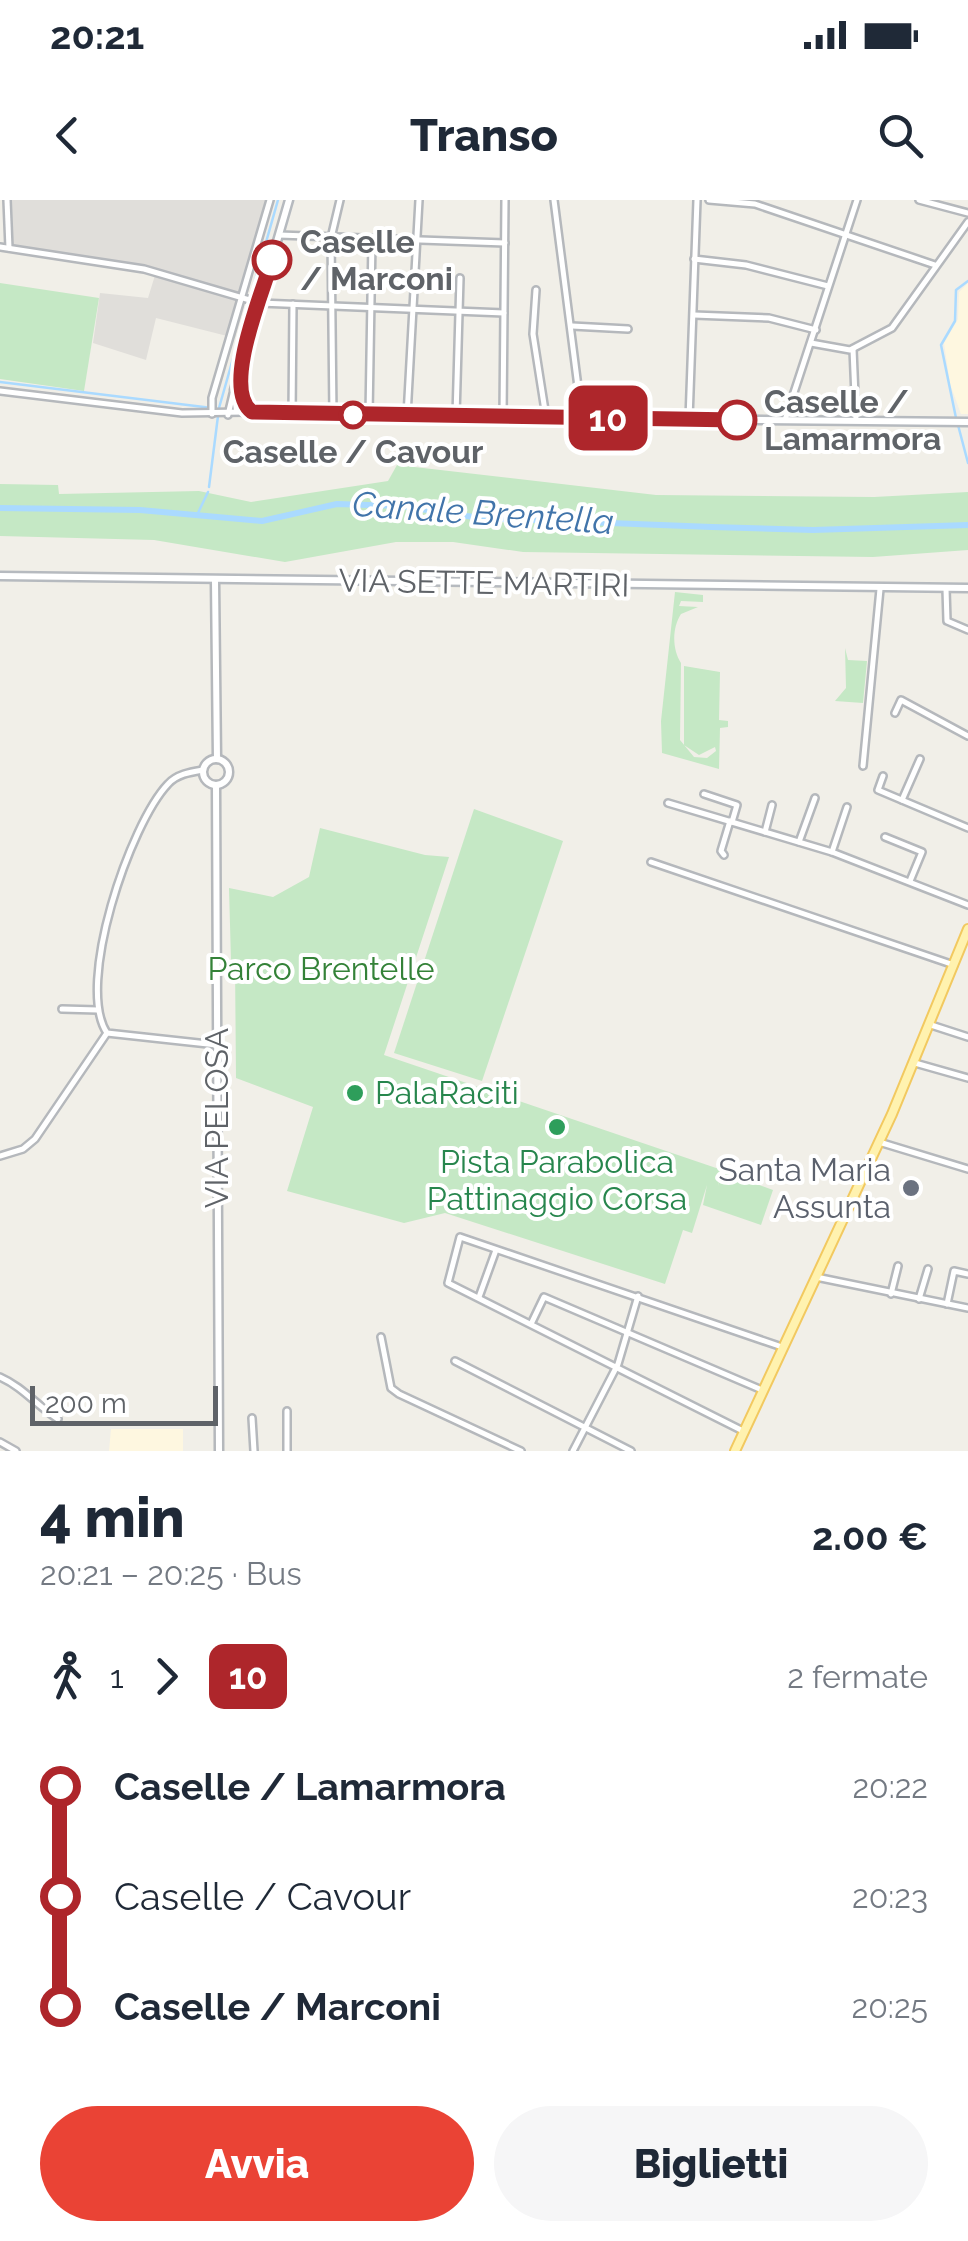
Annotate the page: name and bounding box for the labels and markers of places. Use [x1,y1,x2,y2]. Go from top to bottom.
place label: Caselle / Marconi [300,223,453,297]
marker: Caselle / Marconi [253,241,291,279]
place label: Caselle / Lamarmora [764,383,941,457]
marker: Caselle / Lamarmora [718,401,756,439]
marker: Caselle / Cavour [340,402,366,428]
place label: Caselle / Cavour [223,433,483,470]
place label: PalaRaciti [375,1074,519,1111]
marker: PalaRaciti [344,1082,366,1104]
marker: Pista Parabolica Pattinaggio Corsa [546,1116,568,1138]
place label: Pista Parabolica Pattinaggio Corsa [427,1143,687,1217]
place label: Santa Maria Assunta [718,1151,891,1225]
marker: Santa Maria Assunta [900,1177,922,1199]

